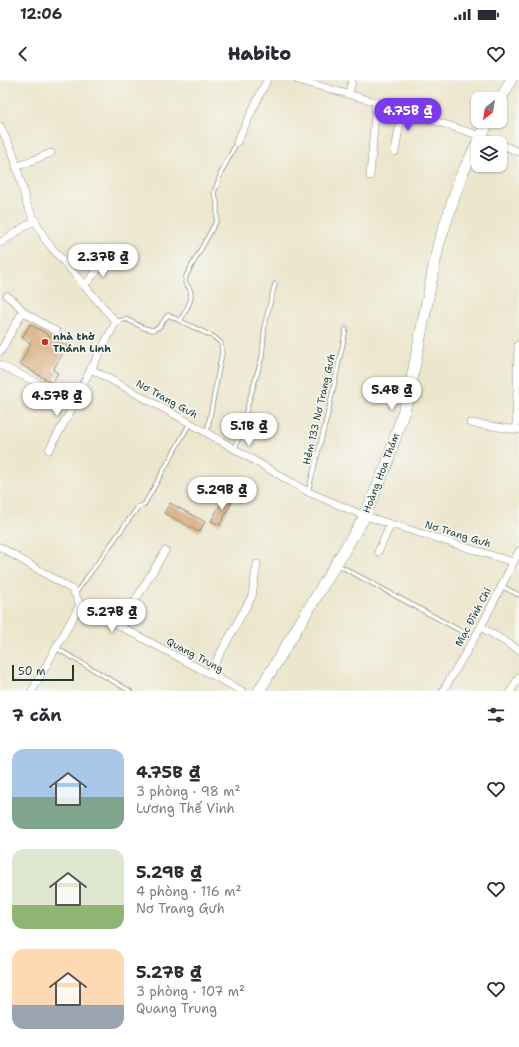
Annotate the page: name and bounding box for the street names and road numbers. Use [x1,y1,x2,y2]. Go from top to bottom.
street label: Hẻm 133 Nơ Trang Gưh [300,352,338,466]
street label: Nơ Trang Gưh [134,377,200,421]
street label: Hoàng Hoa Thám [360,431,402,515]
street label: Nơ Trang Gưh [423,518,493,550]
street label: Mạc Đĩnh Chi [452,585,494,649]
street label: Quang Trung [164,635,226,675]

